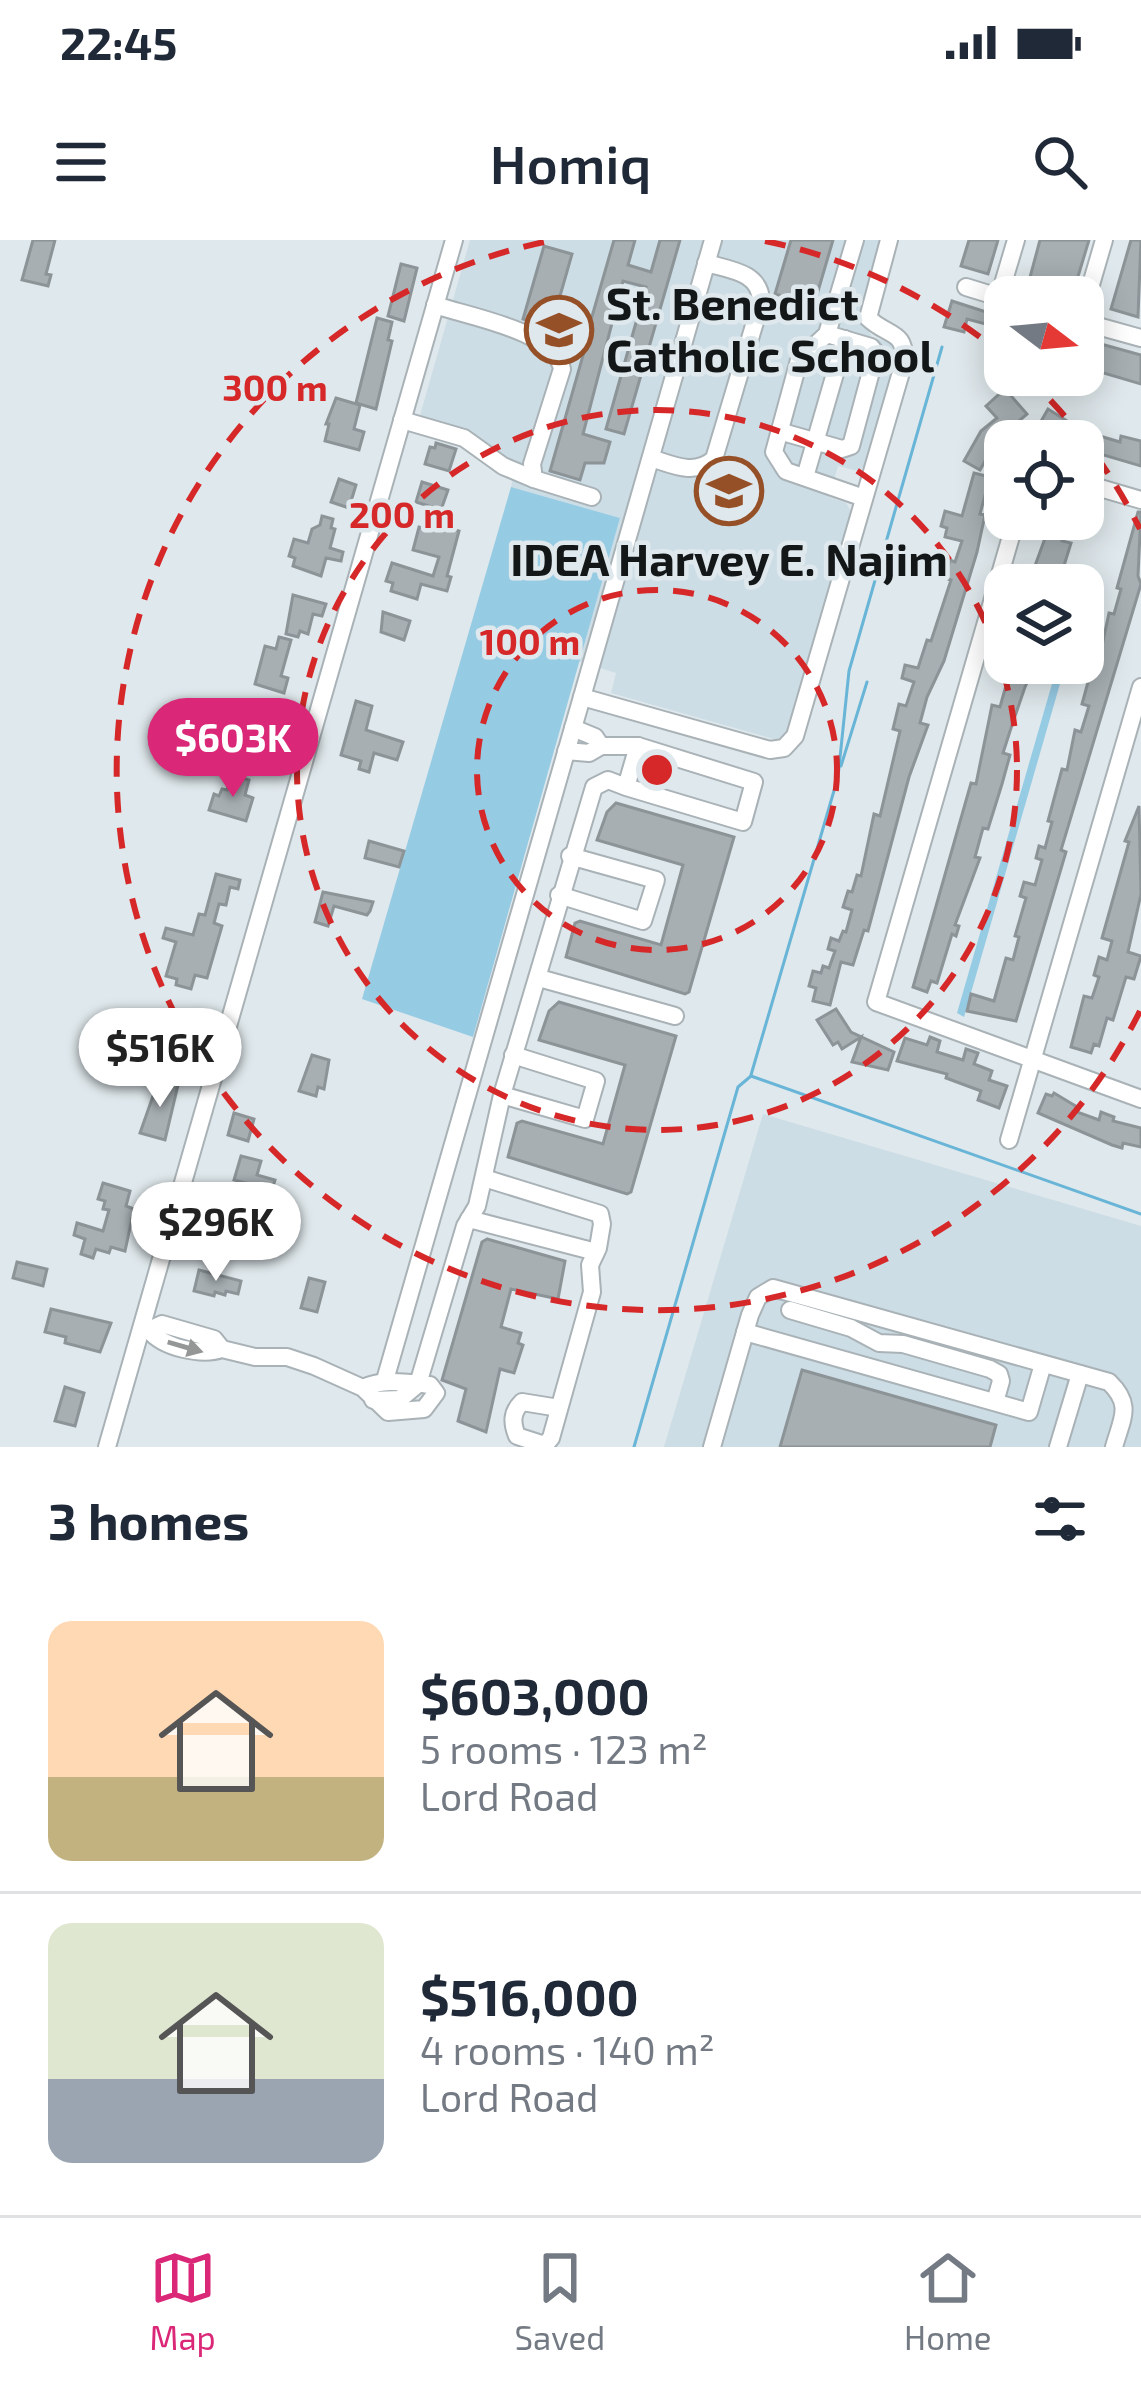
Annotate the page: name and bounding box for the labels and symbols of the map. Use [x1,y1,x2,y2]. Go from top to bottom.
place label: St. Benedict Catholic School [606,275,934,381]
north arrow [984,276,1104,396]
school or university icon: St. Benedict Catholic School [524,295,594,365]
text: 300 m [222,365,328,408]
school or university icon: IDEA Harvey E. Najim [694,456,764,526]
text: 200 m [349,492,455,535]
place label: IDEA Harvey E. Najim [510,531,948,586]
text: 100 m [480,619,580,662]
pin: $603K [149,698,317,800]
centre of rings [636,749,678,791]
pin: $516K [76,1008,244,1110]
pin: $296K [132,1182,300,1284]
one-way arrow [166,1339,203,1358]

